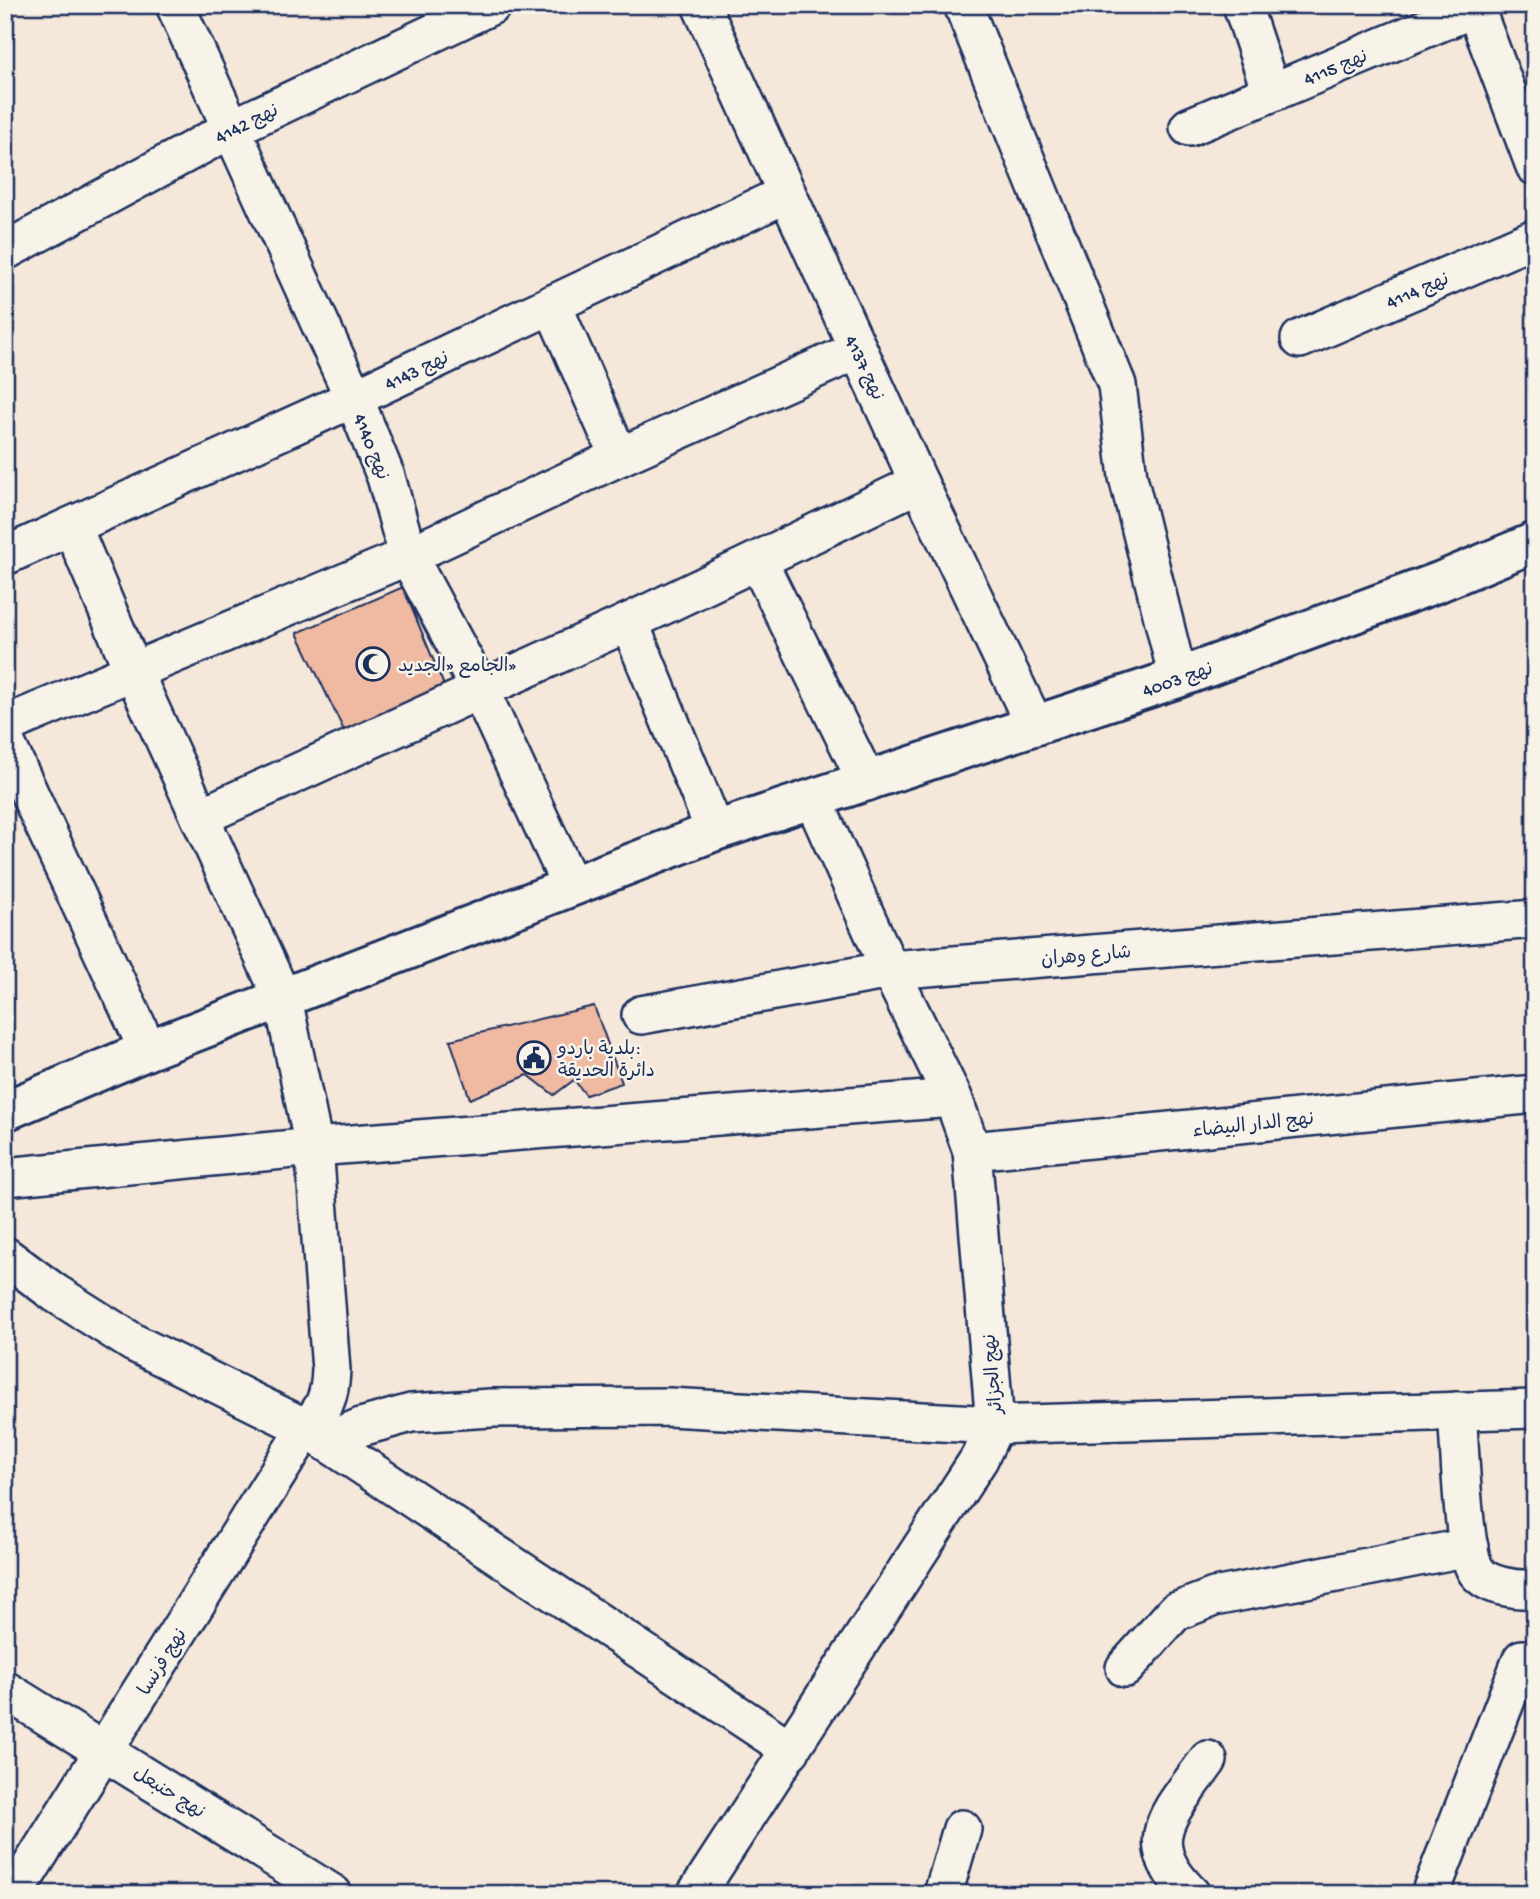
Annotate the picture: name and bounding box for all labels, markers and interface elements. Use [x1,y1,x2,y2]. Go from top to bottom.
street label: نهج 4115 [1301,46,1372,92]
street label: نهج 4142 [212,100,283,150]
street label: نهج 4114 [1383,269,1453,316]
street label: نهج 4137 [838,332,888,405]
street label: نهج 4143 [382,347,453,397]
street label: نهج 4140 [347,411,393,484]
mosque icon: الجامع «الجديد» [354,645,392,683]
place label: الجامع «الجديد» [398,656,517,679]
street label: نهج 4003 [1140,659,1216,704]
street label: شارع وهران [1040,942,1132,973]
public building icon: بلدية باردو: دائرة الحديقة [515,1039,553,1077]
place label: بلدية باردو: دائرة الحديقة [556,1039,655,1084]
street label: نهج الدار البيضاء [1191,1109,1315,1144]
street label: نهج الجزائر [980,1333,1010,1417]
street label: نهج فرنسا [134,1625,194,1701]
street label: نهج حنبعل [128,1763,208,1825]

